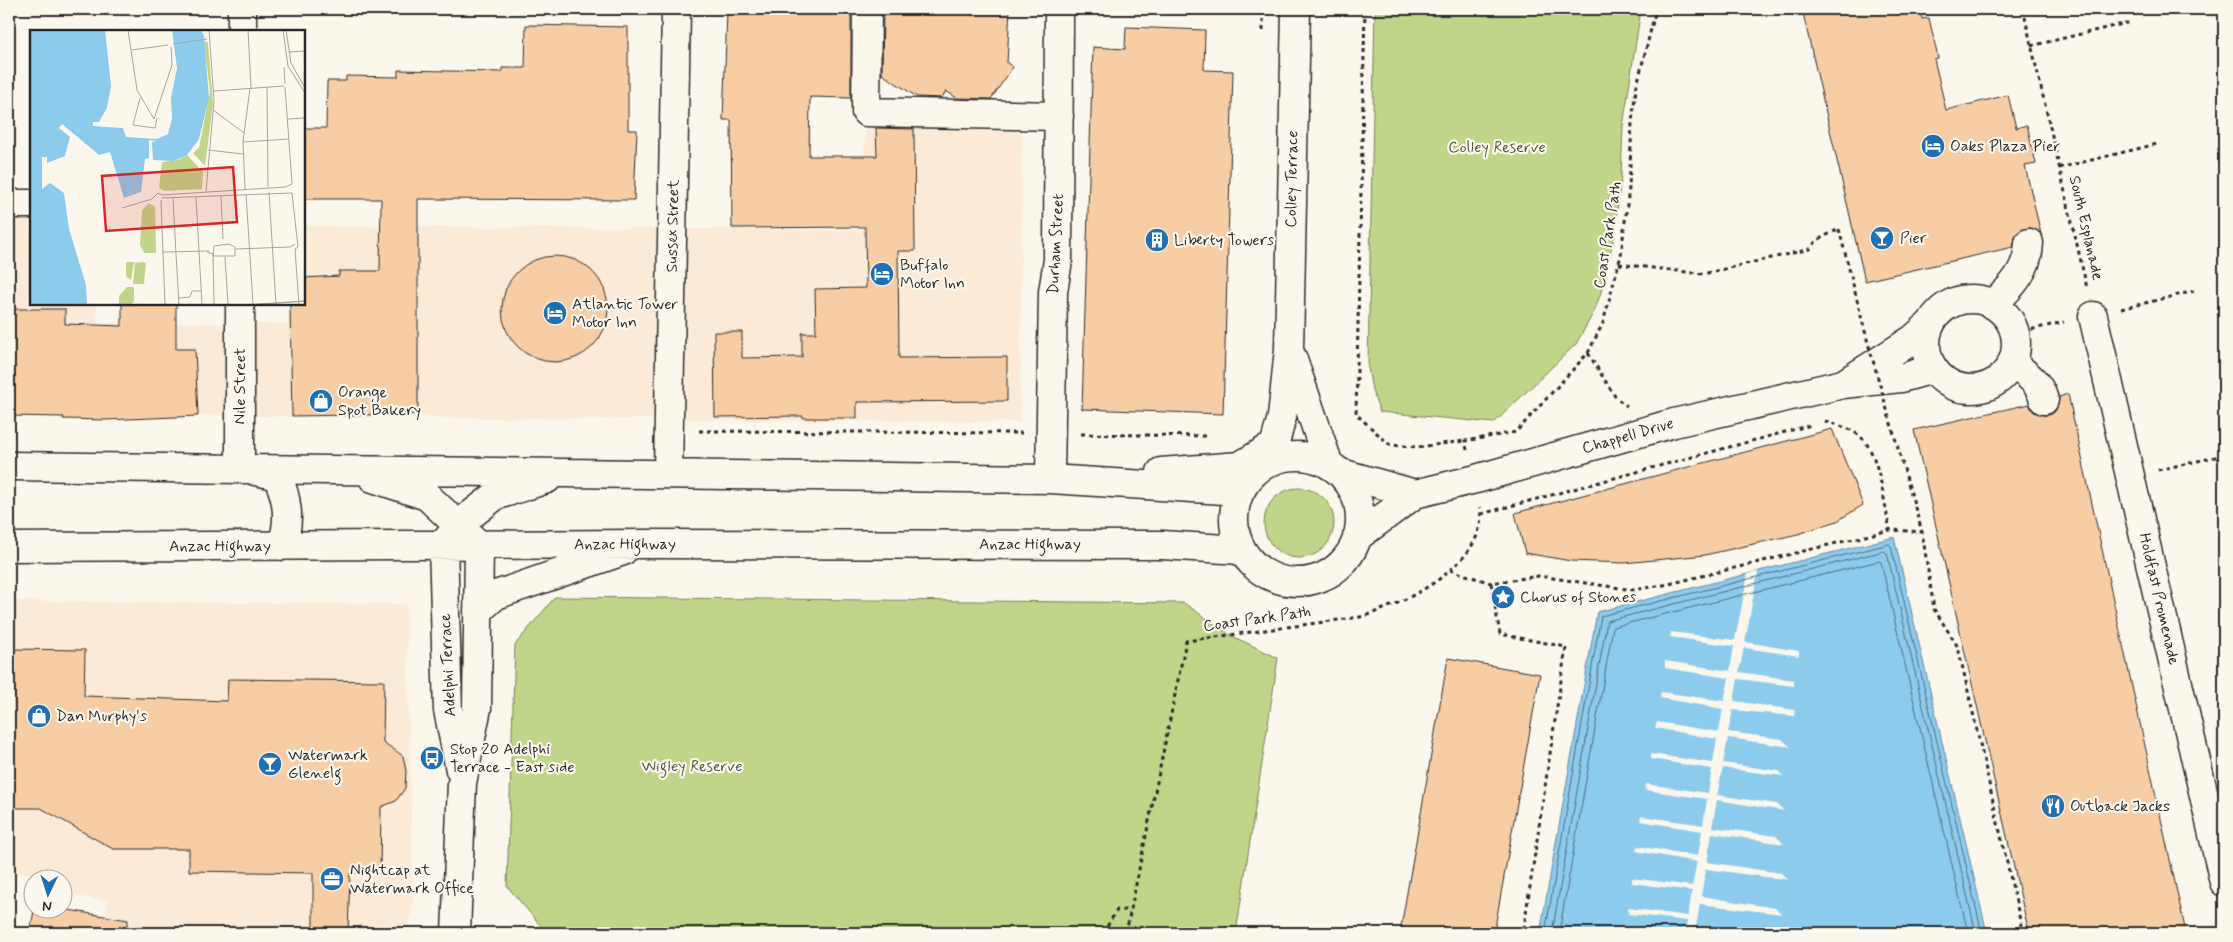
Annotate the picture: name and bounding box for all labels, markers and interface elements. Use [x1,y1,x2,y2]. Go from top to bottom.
inset map [30,30,305,305]
street label: Colley Terrace [1281,130,1303,228]
hotel icon: Oaks Plaza Pier [1920,133,1946,159]
place label: Oaks Plaza Pier [1950,136,2061,157]
park label: Colley Reserve [1448,137,1546,158]
street label: South Esplanade [2064,174,2108,282]
street label: Sussex Street [662,179,684,273]
street label: Coast Park Path [1589,180,1627,290]
street label: Durham Street [1043,193,1069,295]
bar icon: Pier [1869,225,1895,251]
building icon: Liberty Towers [1144,227,1170,253]
place label: Pier [1900,228,1927,249]
place label: Liberty Towers [1174,230,1274,251]
place label: Buffalo Motor Inn [900,255,965,294]
hotel icon: Buffalo Motor Inn [869,261,895,287]
place label: Atlantic Tower Motor Inn [572,294,678,333]
hotel icon: Atlantic Tower Motor Inn [542,300,568,326]
street label: Nile Street [230,347,251,424]
place label: Orange Spot Bakery [338,382,421,421]
shop icon: Orange Spot Bakery [308,388,334,414]
street label: Chappell Drive [1580,413,1676,459]
street label: Holdfast Promenade [2134,531,2184,667]
street label: Anzac Highway [574,534,676,556]
street label: Anzac Highway [979,534,1081,556]
street label: Anzac Highway [169,536,271,558]
place icon: Chorus of Stones [1490,584,1516,610]
place label: Chorus of Stones [1520,587,1636,608]
street label: Coast Park Path [1202,601,1312,637]
street label: Adelphi Terrace [435,612,461,717]
shop icon: Dan Murphy's [26,703,52,729]
place label: Dan Murphy's [56,706,147,727]
place label: Stop 20 Adelphi Terrace - East side [450,739,574,778]
place label: Watermark Glenelg [288,745,368,785]
bus stop icon: Stop 20 Adelphi Terrace - East side [419,745,445,771]
bar icon: Watermark Glenelg [257,751,283,777]
park label: Wigley Reserve [642,756,742,778]
restaurant icon: Outback Jacks [2040,793,2066,819]
place label: Outback Jacks [2070,796,2170,817]
place label: Nightcap at Watermark Office [350,860,474,899]
office icon: Nightcap at Watermark Office [319,866,345,892]
north arrow [22,870,72,920]
text: N [42,897,52,915]

